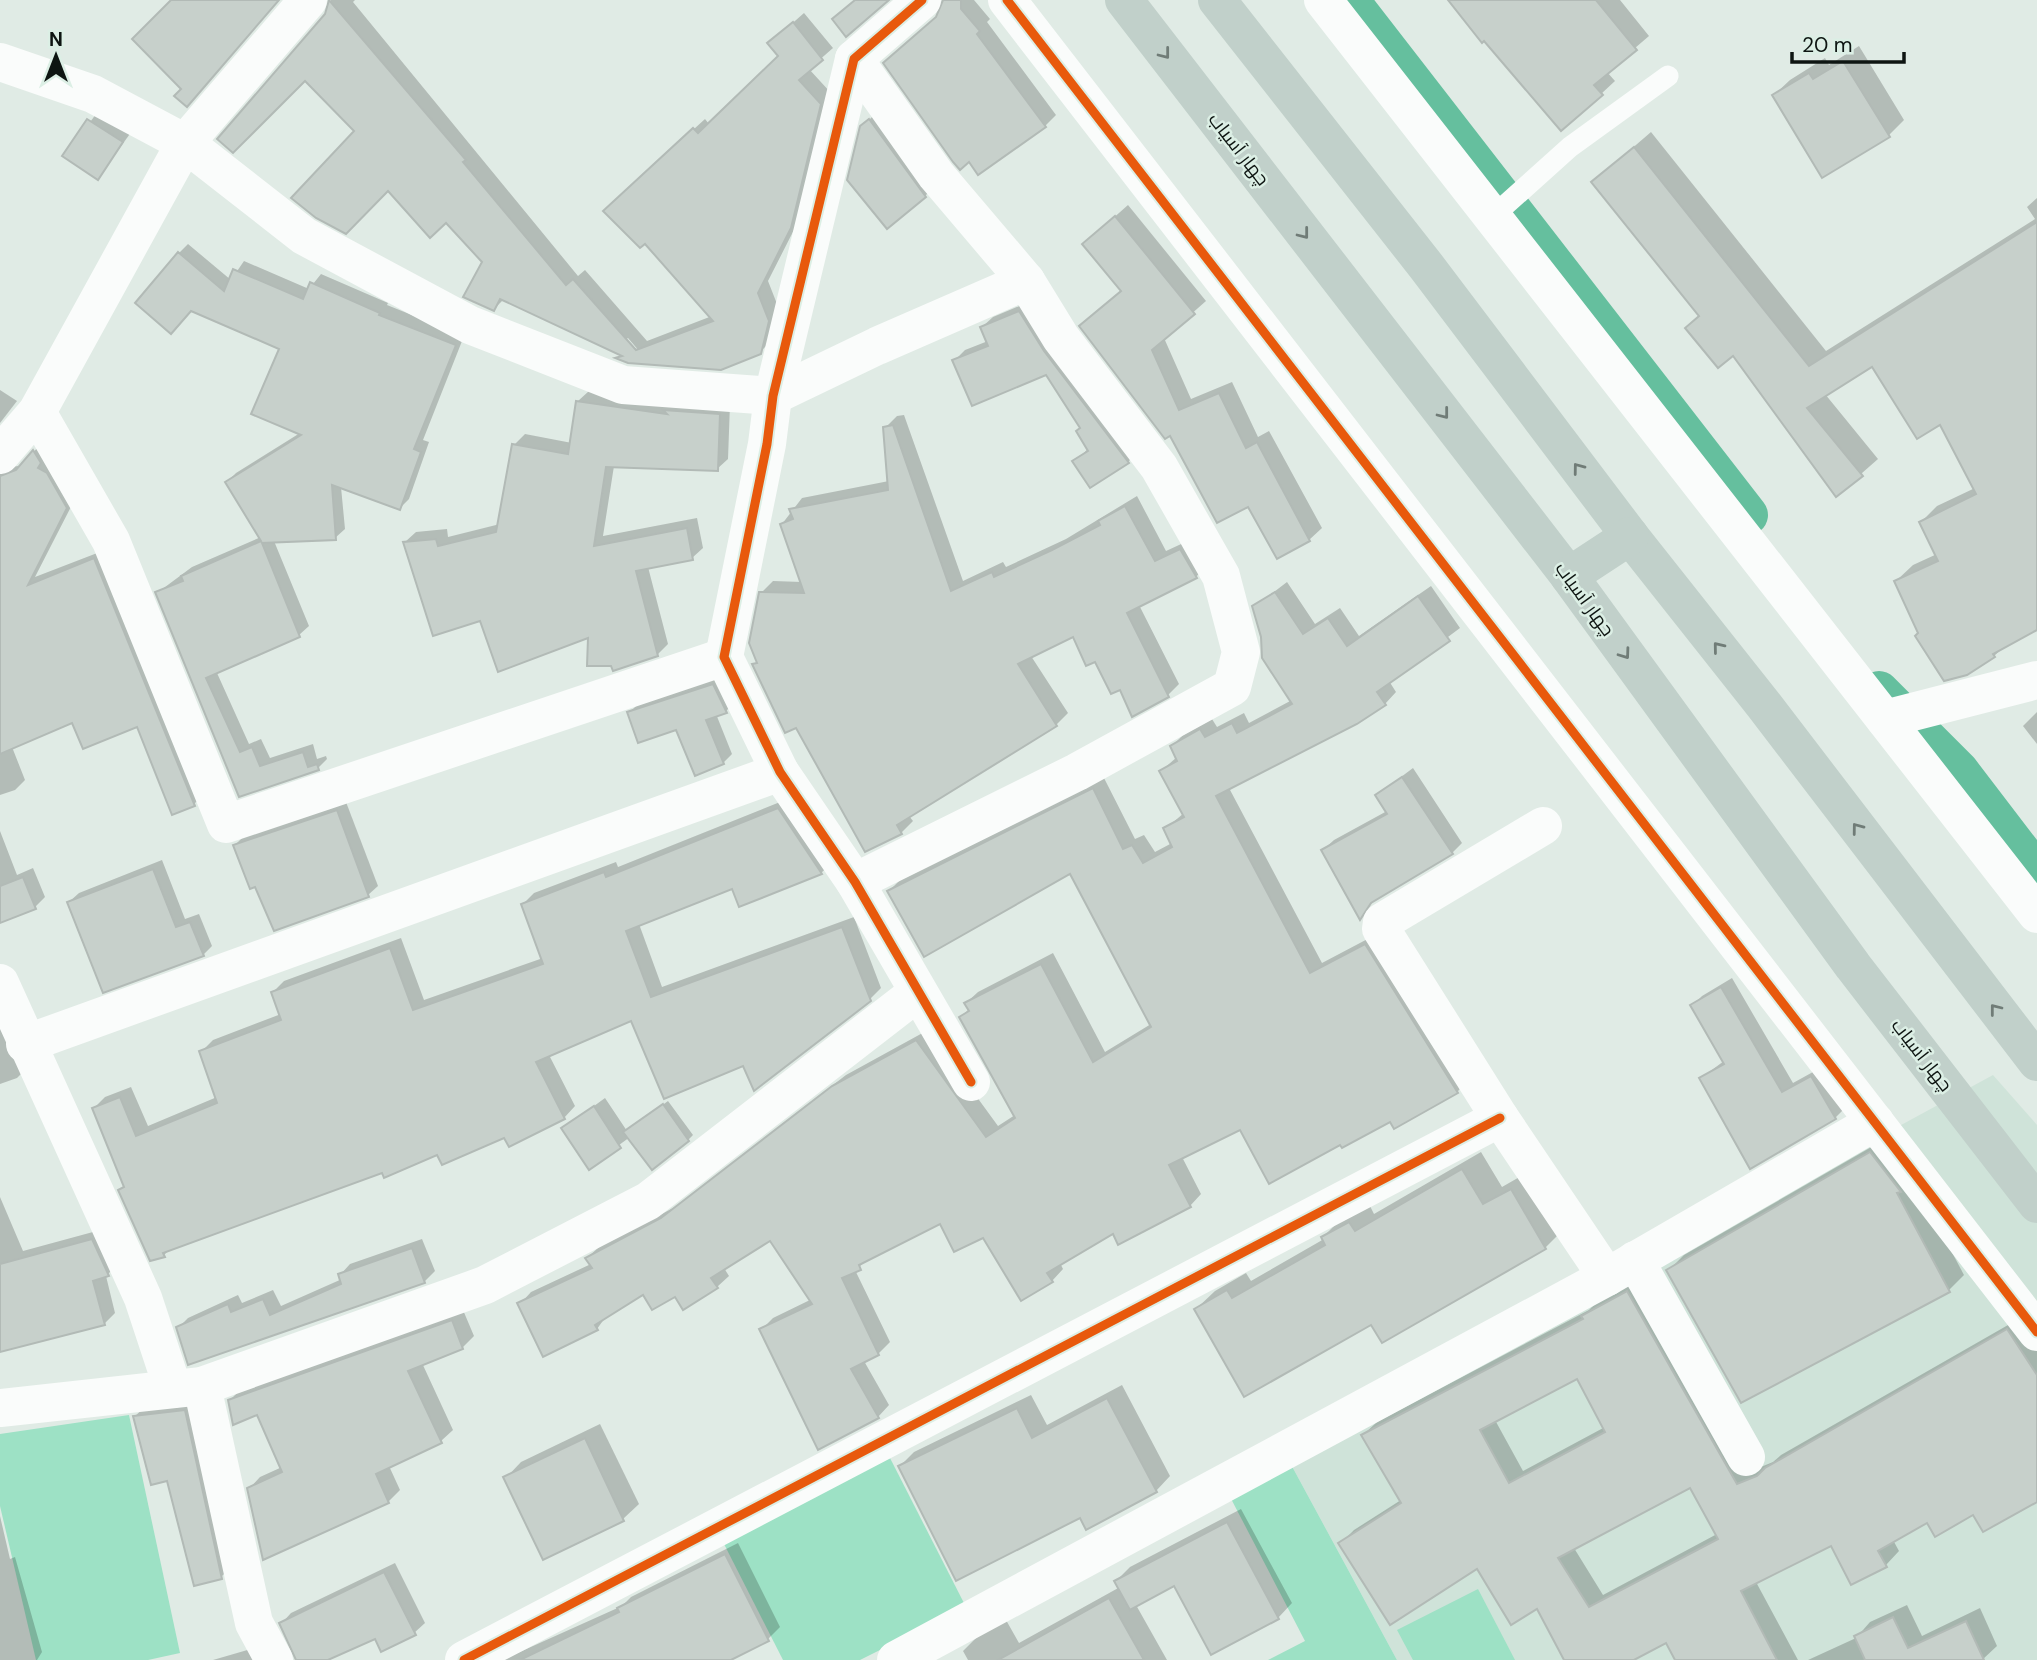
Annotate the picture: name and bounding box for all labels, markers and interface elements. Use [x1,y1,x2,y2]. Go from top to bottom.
north arrow [21,21,91,91]
scale bar [1792,21,1904,65]
text: N [49,27,63,52]
text: 20 m [1802,31,1853,59]
one-way arrow [1157,46,1170,59]
street label: چهار آسیاب [1203,108,1275,190]
one-way arrow [1296,226,1309,239]
one-way arrow [1435,406,1448,419]
one-way arrow [1574,463,1587,476]
street label: چهار آسیاب [1550,557,1620,641]
one-way arrow [1714,643,1727,655]
one-way arrow [1617,646,1630,659]
one-way arrow [1852,823,1865,836]
one-way arrow [1990,1004,2003,1016]
street label: چهار آسیاب [1886,1014,1958,1096]

